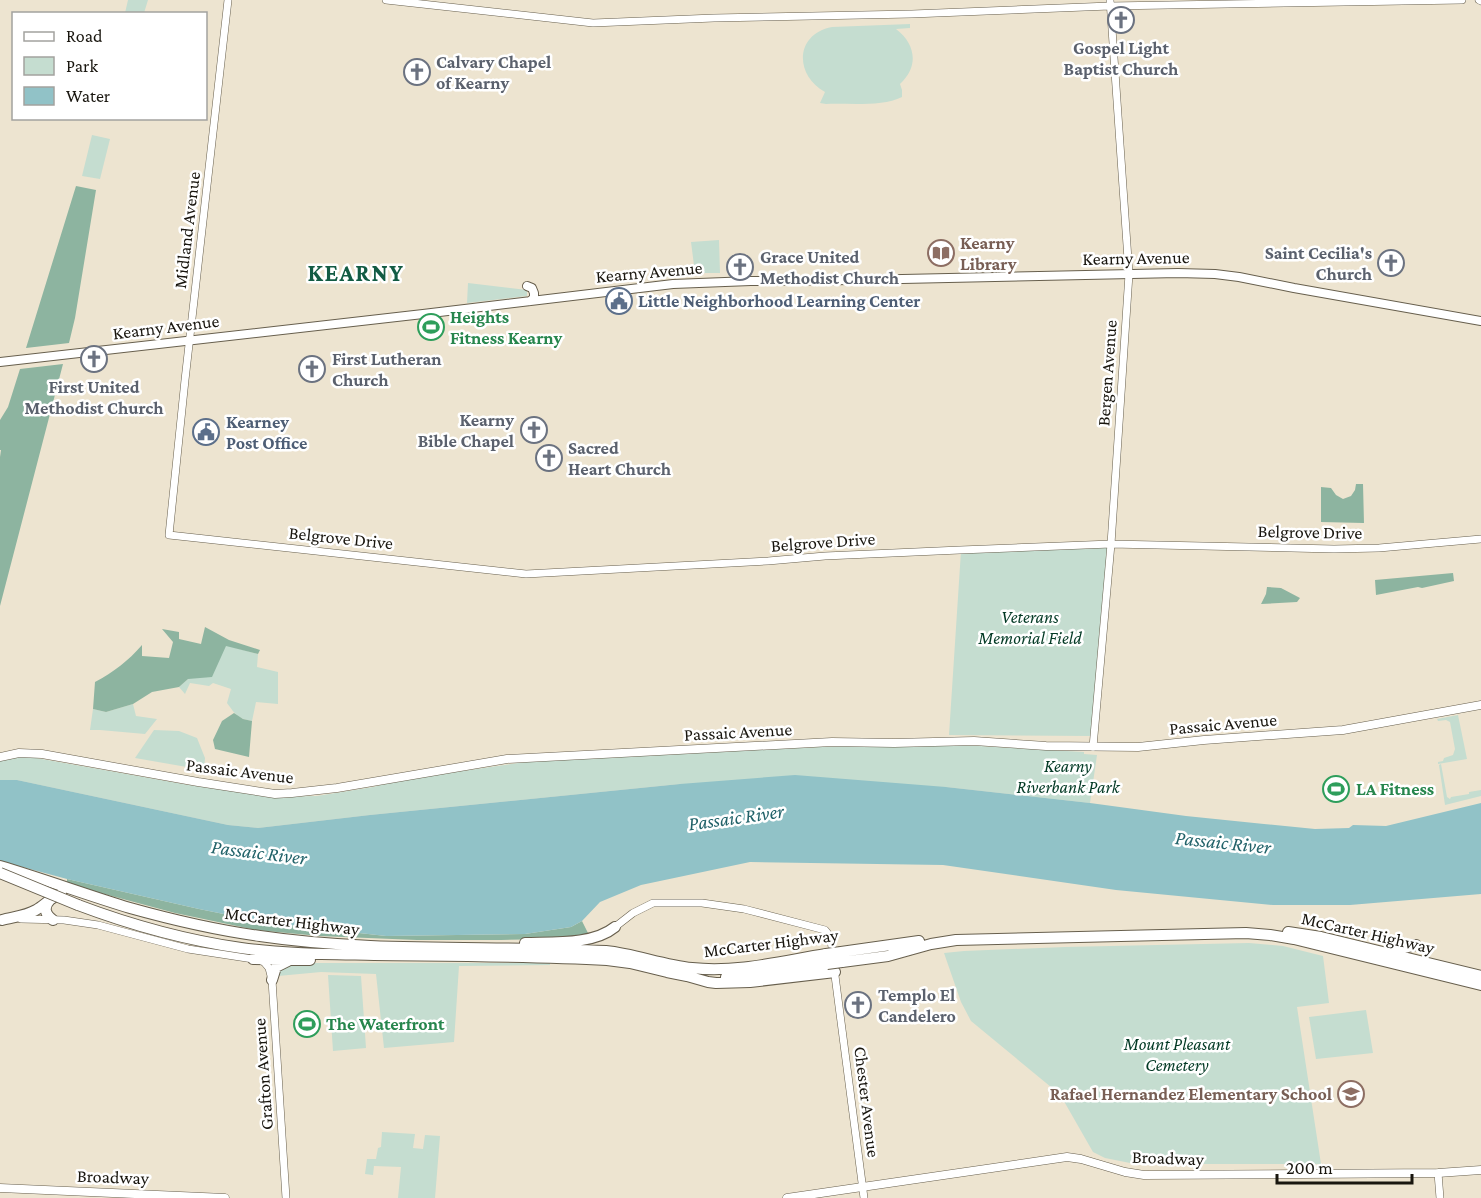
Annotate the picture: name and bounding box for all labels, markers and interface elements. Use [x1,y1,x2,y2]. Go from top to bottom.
church icon: Gospel Light Baptist Church [1106,5,1136,35]
legend [12,12,207,120]
text: Road [66,26,103,46]
place label: Gospel Light Baptist Church [1064,38,1179,79]
place label: Calvary Chapel of Kearny [436,52,551,93]
text: Park [66,56,98,76]
church icon: Calvary Chapel of Kearny [402,57,432,87]
text: Water [66,86,111,106]
street label: Midland Avenue [170,170,204,290]
place label: Kearny Library [960,233,1017,274]
library icon: Kearny Library [926,238,956,268]
place label: Saint Cecilia's Church [1265,243,1373,284]
place label: Grace United Methodist Church [760,247,900,288]
street label: Kearny Avenue [1082,247,1190,269]
church icon: Saint Cecilia's Church [1376,248,1406,278]
church icon: Grace United Methodist Church [725,252,755,282]
street label: Kearny Avenue [595,257,703,287]
district label: KEARNY [308,259,404,286]
public building icon: Little Neighborhood Learning Center [604,286,634,316]
place label: Little Neighborhood Learning Center [638,291,920,311]
place label: Heights Fitness Kearny [450,307,563,348]
street label: Kearny Avenue [112,311,220,343]
sports icon: Heights Fitness Kearny [416,312,446,342]
street label: Bergen Avenue [1093,319,1121,427]
church icon: First United Methodist Church [79,344,109,374]
place label: First Lutheran Church [332,349,442,390]
church icon: First Lutheran Church [297,354,327,384]
place label: First United Methodist Church [24,377,164,418]
place label: Kearny Bible Chapel [418,410,514,451]
place label: Kearney Post Office [226,412,307,453]
church icon: Kearny Bible Chapel [519,415,549,445]
public building icon: Kearney Post Office [191,417,221,447]
place label: Sacred Heart Church [568,438,672,479]
church icon: Sacred Heart Church [534,443,564,473]
street label: Belgrove Drive [1257,521,1363,543]
street label: Belgrove Drive [288,523,394,553]
street label: Belgrove Drive [770,528,876,556]
park label: Veterans Memorial Field [977,607,1082,648]
street label: Passaic Avenue [1168,709,1278,739]
street label: Passaic Avenue [683,719,793,745]
street label: Passaic Avenue [185,754,295,788]
park label: Kearny Riverbank Park [1016,756,1121,797]
sports icon: LA Fitness [1321,774,1351,804]
place label: LA Fitness [1356,779,1434,799]
water label: Passaic River [687,799,786,835]
water label: Passaic River [1174,826,1273,858]
water label: Passaic River [210,835,309,869]
street label: McCarter Highway [223,903,361,939]
street label: McCarter Highway [1300,908,1437,958]
street label: McCarter Highway [702,925,840,961]
place label: Templo El Candelero [878,985,956,1026]
church icon: Templo El Candelero [843,990,873,1020]
sports icon: The Waterfront [292,1009,322,1039]
place label: The Waterfront [326,1014,445,1034]
street label: Grafton Avenue [249,1017,277,1131]
park label: Mount Pleasant Cemetery [1123,1034,1231,1075]
street label: Chester Avenue [850,1045,884,1159]
school or university icon: Rafael Hernandez Elementary School [1336,1079,1366,1109]
place label: Rafael Hernandez Elementary School [1050,1084,1332,1104]
street label: Broadway [1132,1147,1205,1169]
scale bar [1277,1147,1412,1185]
text: 200 m [1286,1158,1333,1178]
street label: Broadway [77,1166,150,1188]

